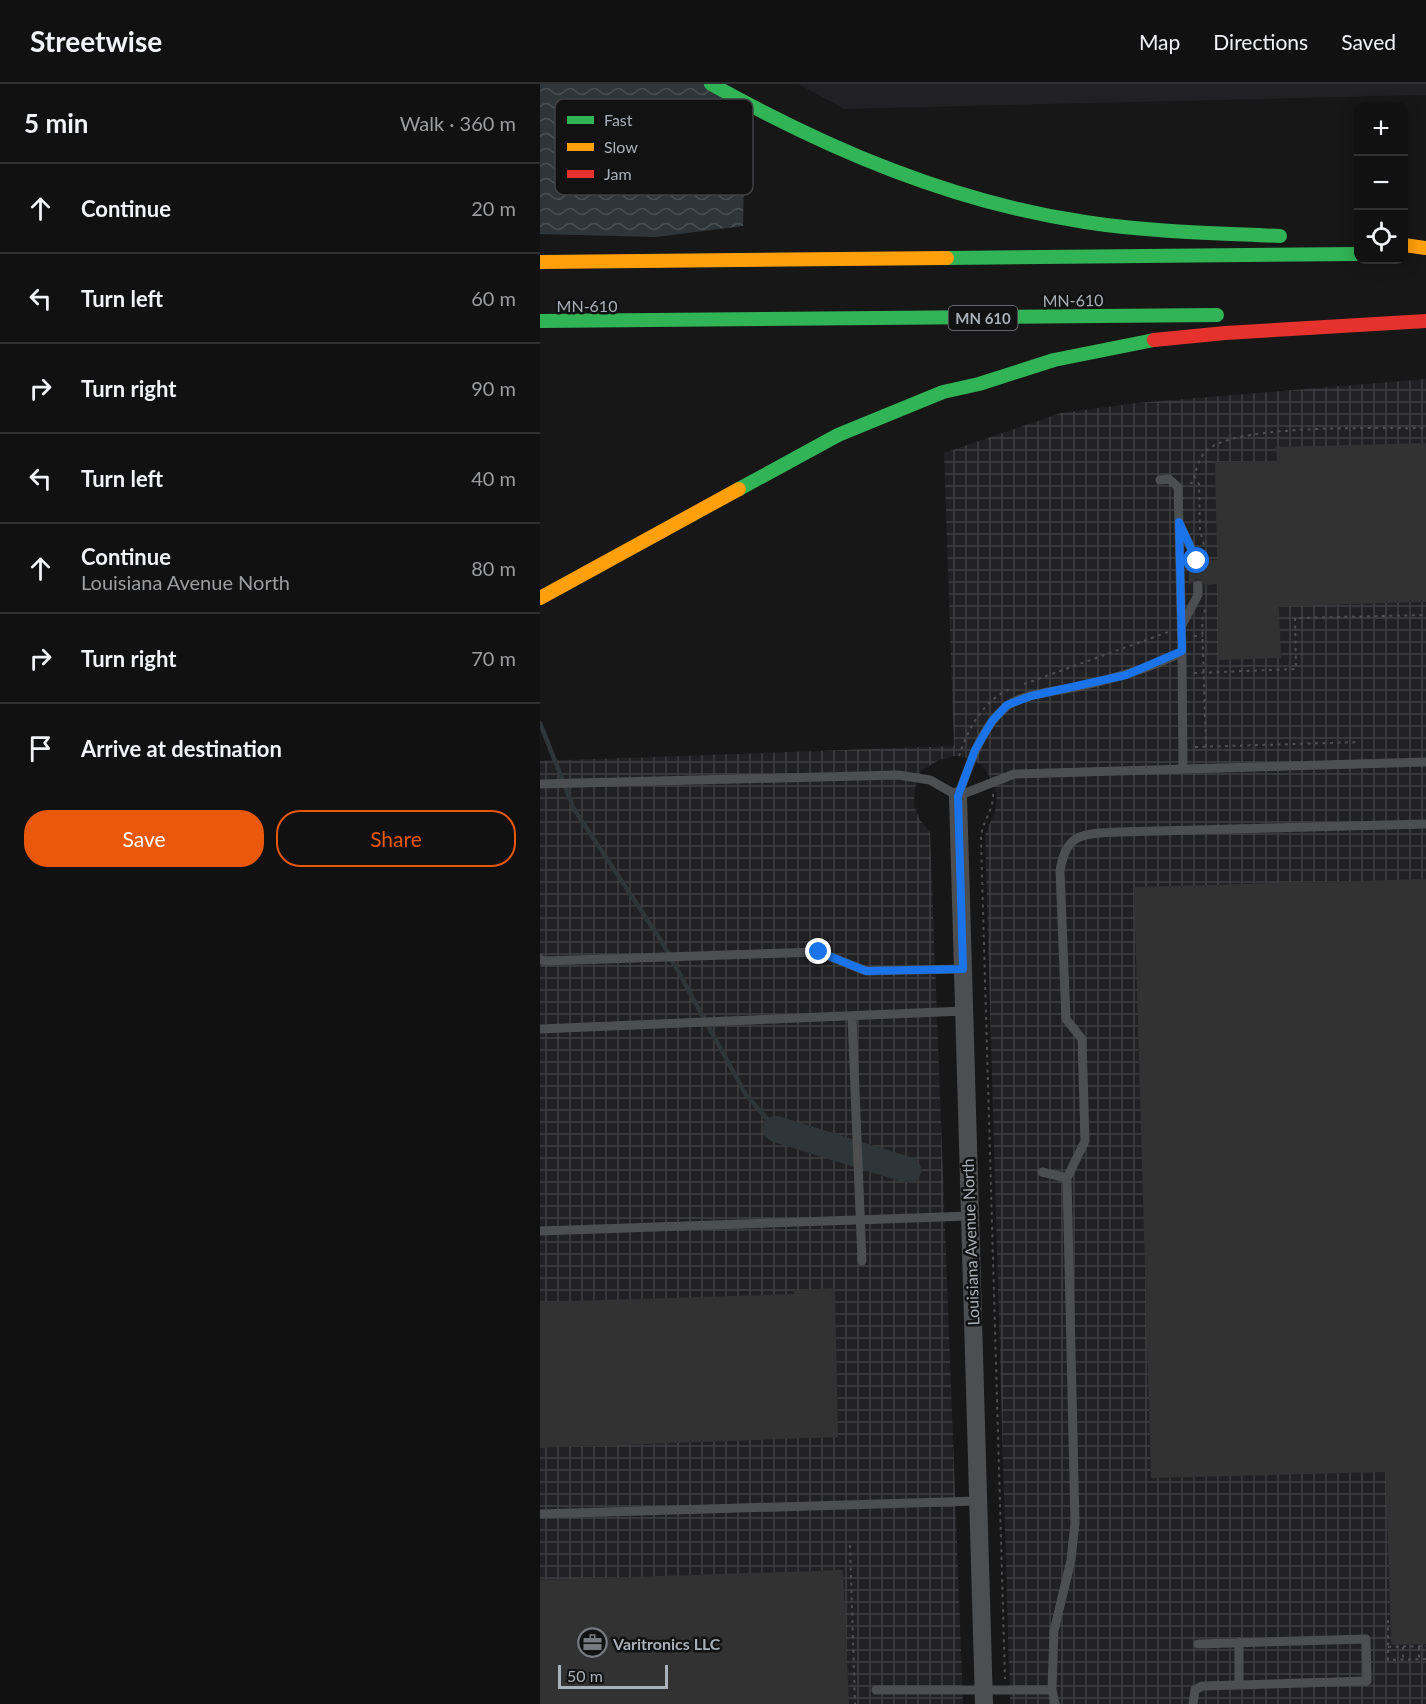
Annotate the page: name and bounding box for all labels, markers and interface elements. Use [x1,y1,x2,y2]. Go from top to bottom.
text: Streetwise [30,24,162,58]
text: Map [1139,29,1180,54]
text: Directions [1213,29,1308,54]
text: Saved [1341,29,1396,54]
legend [555,99,753,195]
map controls [1354,102,1408,264]
button: + [1354,102,1408,156]
text: 5 min [24,107,88,139]
text: Fast [604,110,633,129]
text: Walk · 360 m [400,111,516,135]
text: Slow [604,137,638,156]
button: − [1354,156,1408,210]
text: Jam [604,164,632,183]
icon: ahead [24,192,57,225]
text: Continue [81,195,171,222]
text: 20 m [471,196,516,220]
button: locate [1354,210,1408,264]
icon: left [24,282,57,315]
text: Turn left [81,285,163,312]
text: 60 m [471,286,516,310]
street label: MN-610 [1042,290,1104,310]
street label: MN-610 [557,296,617,315]
road number: MN 610 [948,306,1018,330]
icon: right [24,372,57,405]
text: Turn right [81,375,176,402]
text: 90 m [471,376,516,400]
icon: left [24,462,57,495]
text: Turn left [81,465,163,492]
text: 40 m [471,466,516,490]
text: Continue [81,543,171,570]
route start [1183,547,1209,573]
icon: ahead [24,552,57,585]
text: 80 m [471,556,516,580]
text: Louisiana Avenue North [81,570,290,594]
icon: right [24,642,57,675]
text: Turn right [81,645,176,672]
text: 70 m [471,646,516,670]
icon: arrive [24,732,57,765]
text: Arrive at destination [81,735,282,762]
button: Save [24,810,264,867]
button: Share [276,810,516,867]
route end [805,938,831,964]
street label: Louisiana Avenue North [958,1158,982,1326]
office icon: Varitronics LLC [576,1627,608,1659]
place label: Varitronics LLC [612,1634,721,1653]
scale bar [558,1662,668,1690]
text: 50 m [567,1666,603,1685]

